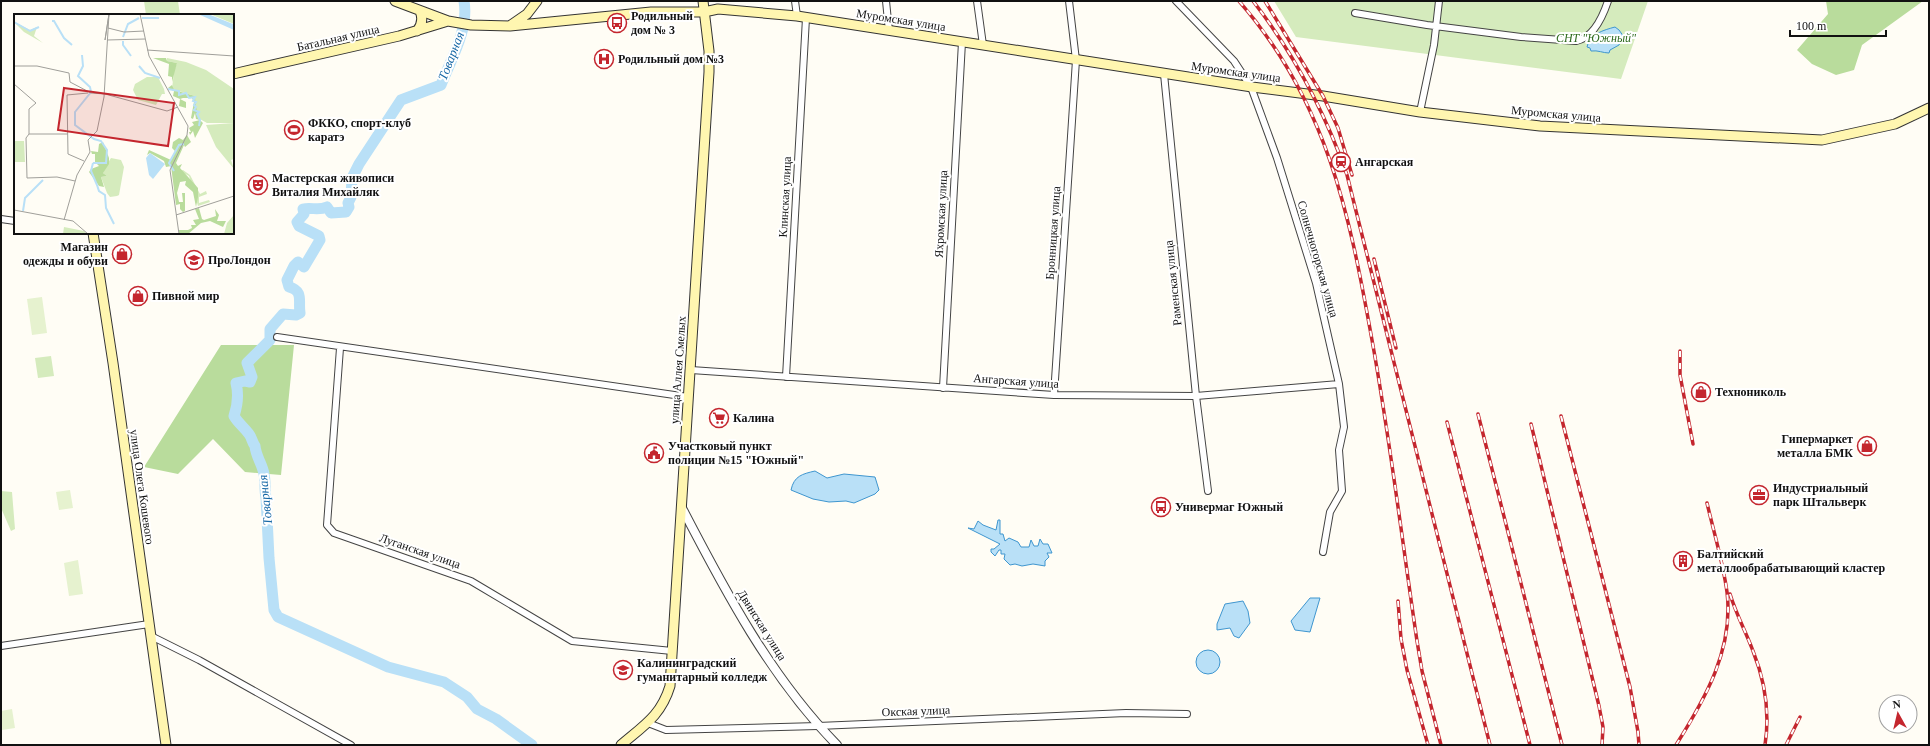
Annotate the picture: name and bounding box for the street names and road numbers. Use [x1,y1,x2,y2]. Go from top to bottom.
street label: Муромская улица [855,6,947,34]
street label: Батальная улица [295,22,381,54]
street label: Муромская улица [1190,59,1282,85]
street label: Муромская улица [1510,103,1602,125]
street label: Клинская улица [776,155,794,238]
street label: Яхромская улица [932,169,950,258]
street label: Бронницкая улица [1043,185,1063,280]
street label: Солнечногорская улица [1295,199,1342,320]
street label: Раменская улица [1161,239,1184,326]
street label: улица Аллея Смелых [667,316,689,424]
street label: Ангарская улица [973,371,1060,391]
street label: улица Олега Кошевого [127,429,157,545]
street label: Луганская улица [378,531,463,572]
street label: Двинская улица [735,587,790,664]
street label: Окская улица [881,703,951,719]

